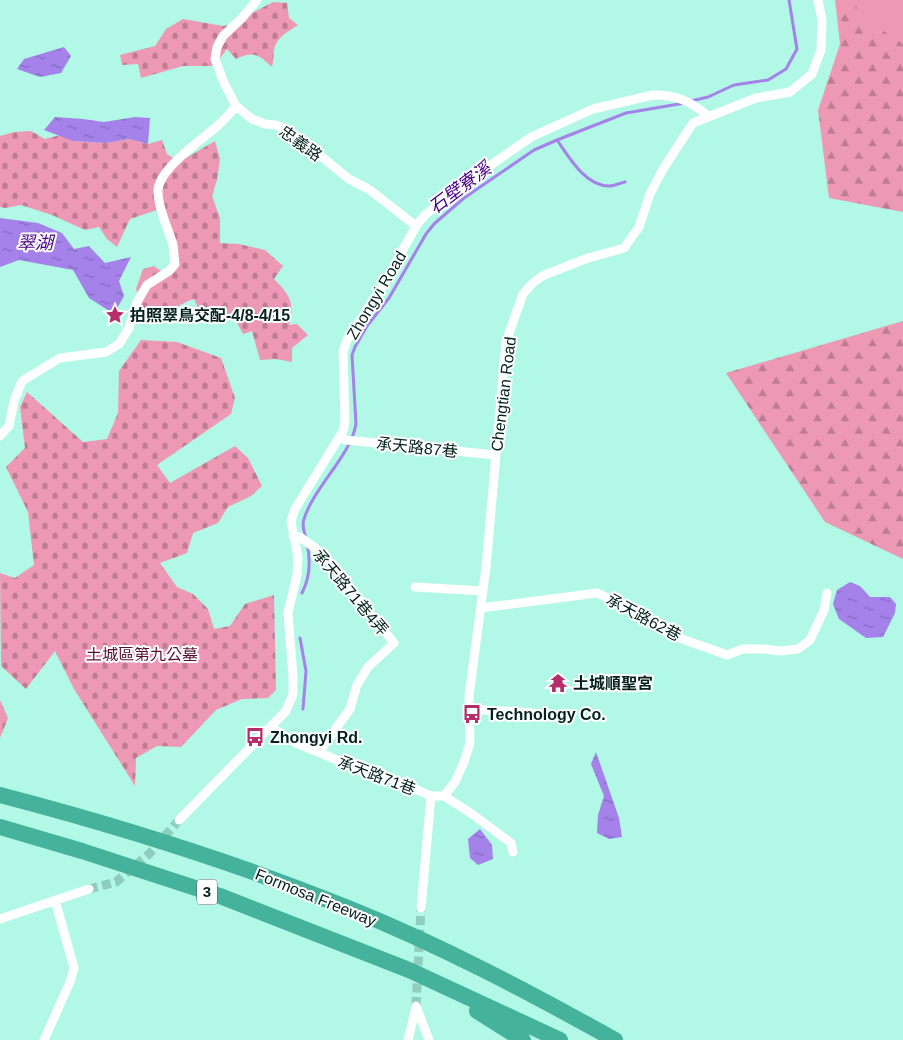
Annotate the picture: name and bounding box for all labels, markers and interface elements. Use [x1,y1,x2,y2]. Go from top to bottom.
street label: 忠義路 [276,122,325,164]
water label: 石壁寮溪 [425,157,497,218]
water label: 翠湖 [17,233,56,253]
street label: Zhongyi Road [343,248,409,342]
place icon: 拍照翠鳥交配-4/8-4/15 [104,304,126,326]
place label: 拍照翠鳥交配-4/8-4/15 [130,306,290,324]
street label: Chengtian Road [488,336,519,452]
street label: 承天路87巷 [375,435,459,460]
street label: 承天路71巷4弄 [310,546,391,639]
street label: 承天路62巷 [604,591,684,644]
park label: 土城區第九公墓 [86,646,198,663]
temple icon: 土城順聖宮 [547,672,569,694]
place label: 土城順聖宮 [573,674,653,692]
bus stop icon: Technology Co. [461,703,483,725]
place label: Technology Co. [487,706,606,723]
bus stop icon: Zhongyi Rd. [244,726,266,748]
place label: Zhongyi Rd. [270,729,362,746]
street label: 承天路71巷 [336,753,418,798]
street label: Formosa Freeway [253,865,379,929]
road number: 3 [197,880,217,904]

